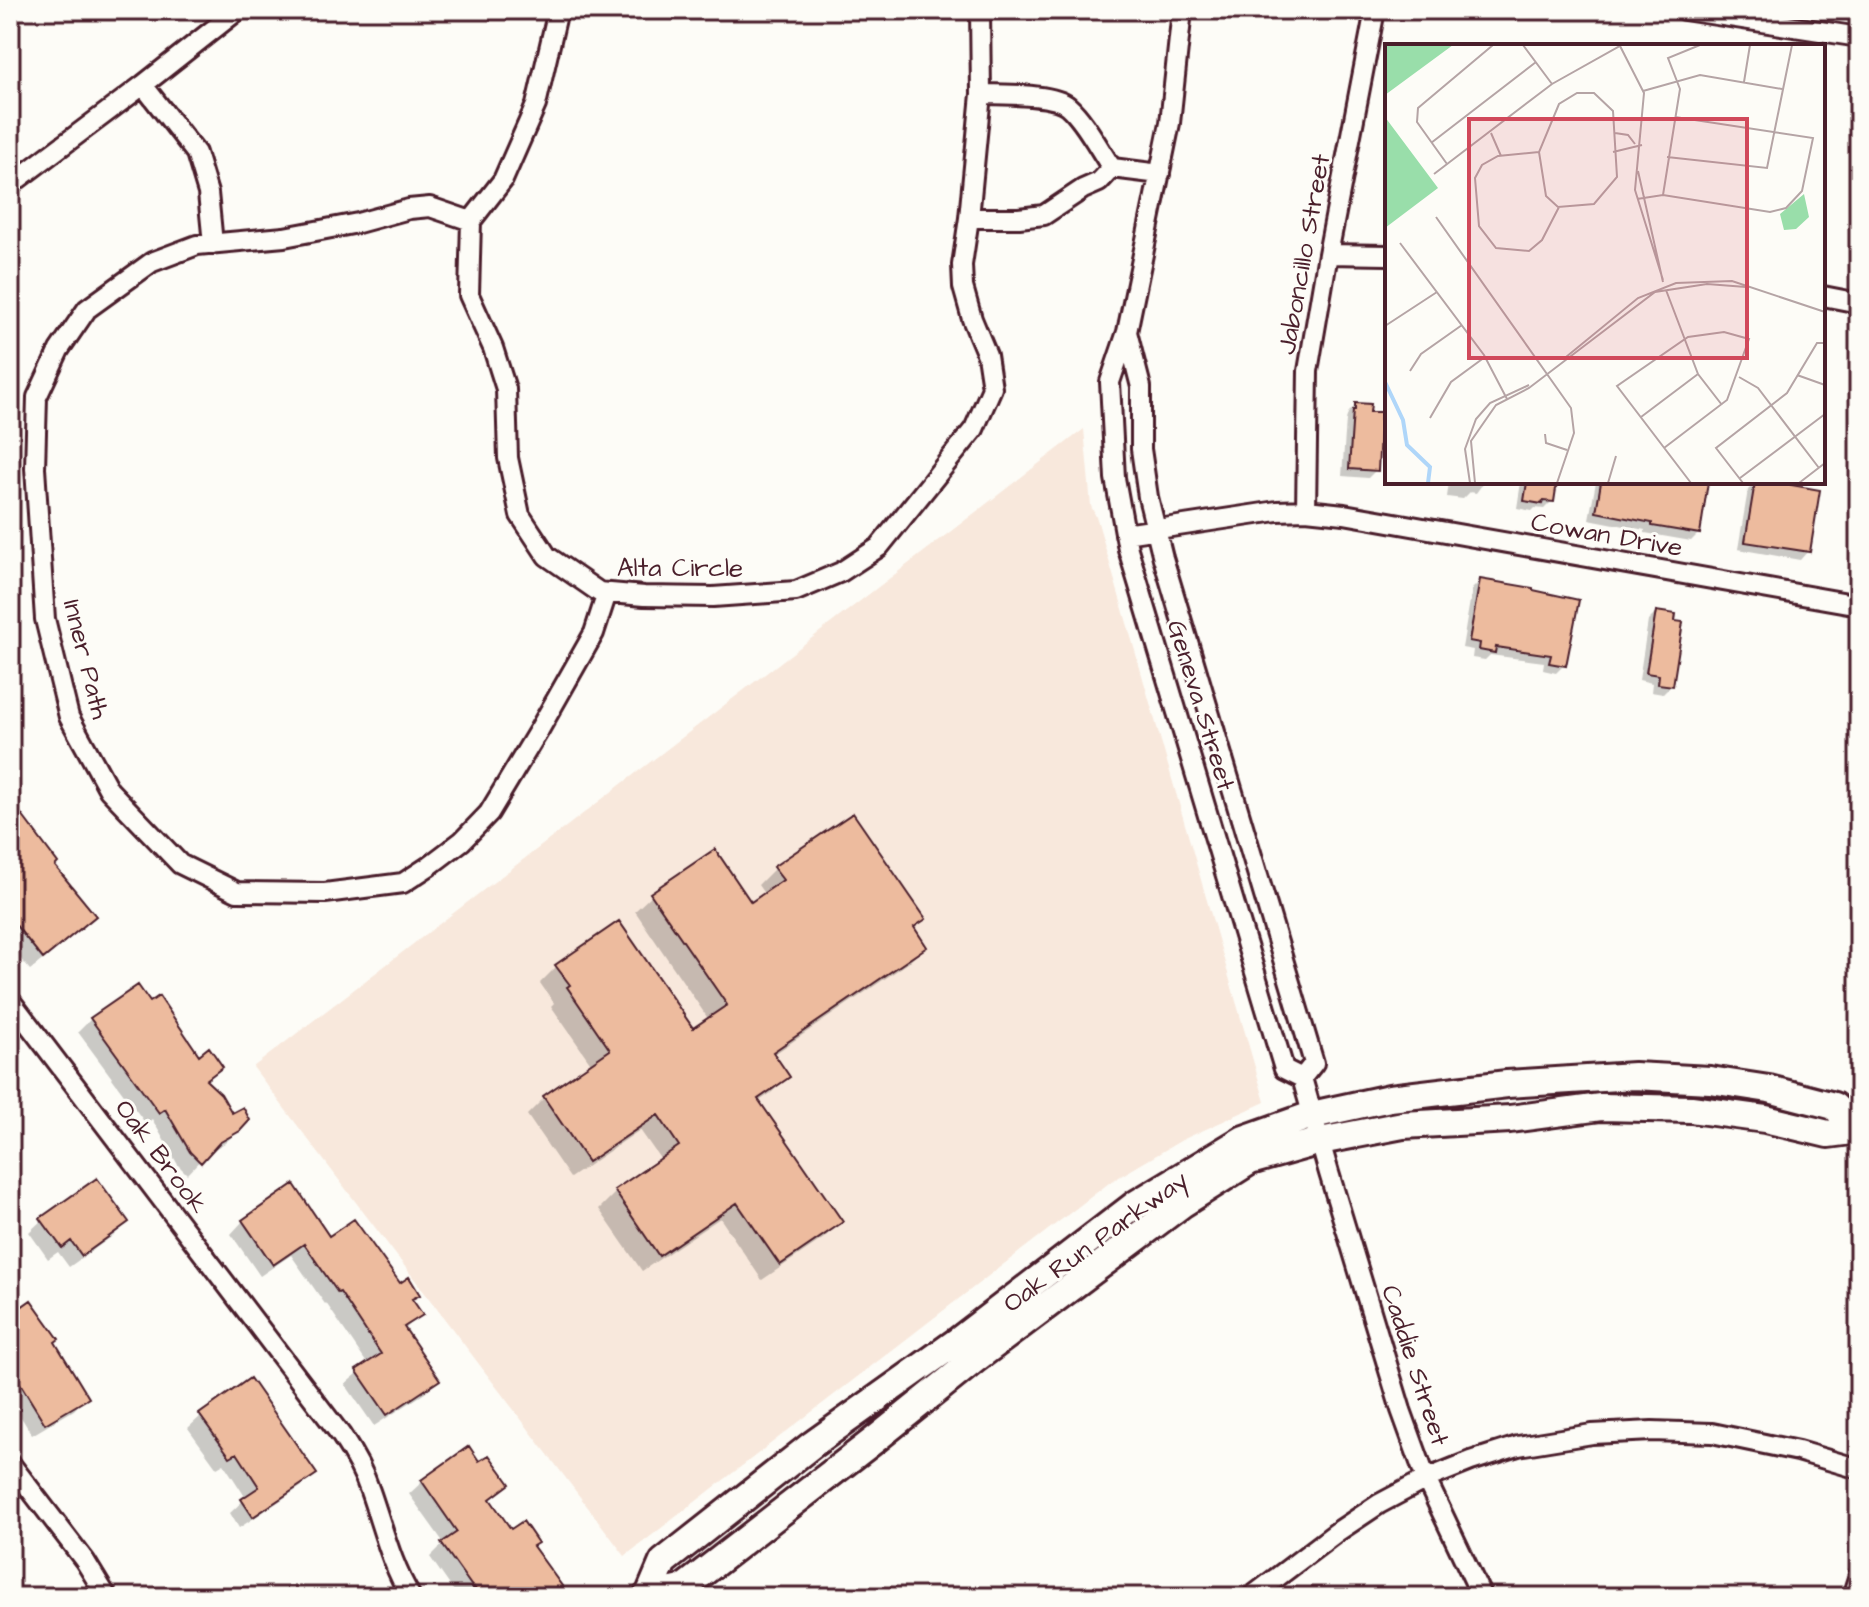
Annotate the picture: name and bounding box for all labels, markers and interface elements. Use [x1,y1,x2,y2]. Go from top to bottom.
inset map [1385,44,1825,484]
street label: Jaboncillo Street [1269,151,1339,357]
street label: Cowan Drive [1528,504,1685,566]
street label: Alta Circle [617,550,743,586]
street label: Inner Path [54,596,118,723]
street label: Geneva Street [1158,616,1244,795]
street label: Oak Brook [106,1092,216,1221]
street label: Oak Run Parkway [996,1162,1197,1323]
street label: Caddie Street [1372,1280,1458,1451]

